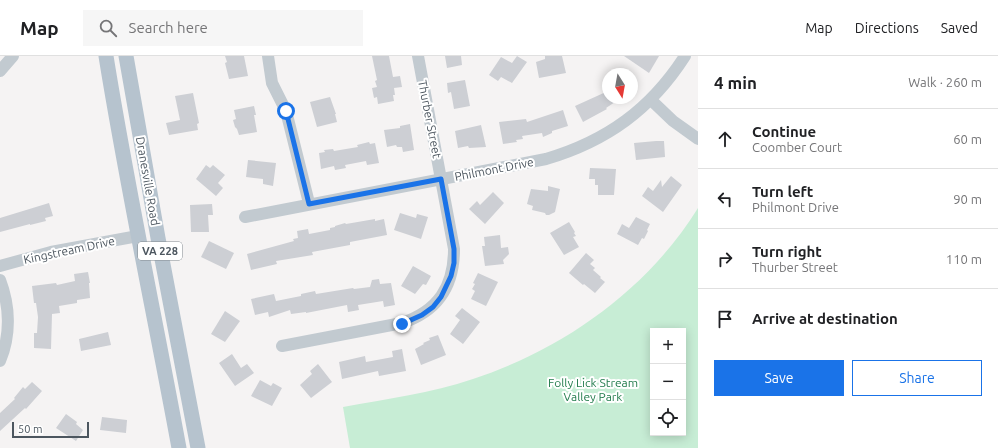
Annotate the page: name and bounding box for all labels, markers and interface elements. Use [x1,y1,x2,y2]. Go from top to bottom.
search box [83,10,363,46]
text: Map [20,17,59,39]
icon: search [97,17,119,39]
text: Search here [129,19,208,36]
text: Map [805,20,833,36]
text: Directions [855,20,919,36]
text: Saved [941,20,978,36]
north arrow [602,68,638,104]
text: 4 min [714,73,757,92]
text: Walk · 260 m [908,75,982,89]
street label: Thurber Street [416,79,444,159]
route start [277,102,295,120]
text: Continue [752,123,816,140]
icon: ahead [714,128,736,150]
text: 60 m [953,132,982,146]
street label: Dranesville Road [134,136,162,226]
text: Coomber Court [752,140,842,154]
street label: Philmont Drive [453,155,535,183]
text: Turn left [752,183,813,200]
icon: left [714,188,736,210]
text: 90 m [953,192,982,206]
text: Philmont Drive [752,200,839,214]
street label: Kingstream Drive [22,234,116,266]
road number: VA 228 [138,242,182,260]
text: Turn right [752,243,822,260]
icon: right [714,248,736,270]
text: 110 m [946,252,982,266]
text: Thurber Street [752,260,838,274]
icon: arrive [714,308,736,330]
text: Arrive at destination [752,310,898,327]
route end [393,315,411,333]
map controls [650,328,686,436]
button: + [650,328,686,364]
button: Save [714,360,844,396]
button: Share [852,360,982,396]
button: − [650,364,686,400]
park label: Folly Lick Stream Valley Park [548,376,638,403]
button: locate [650,400,686,436]
scale bar [12,420,89,439]
text: 50 m [18,423,42,435]

